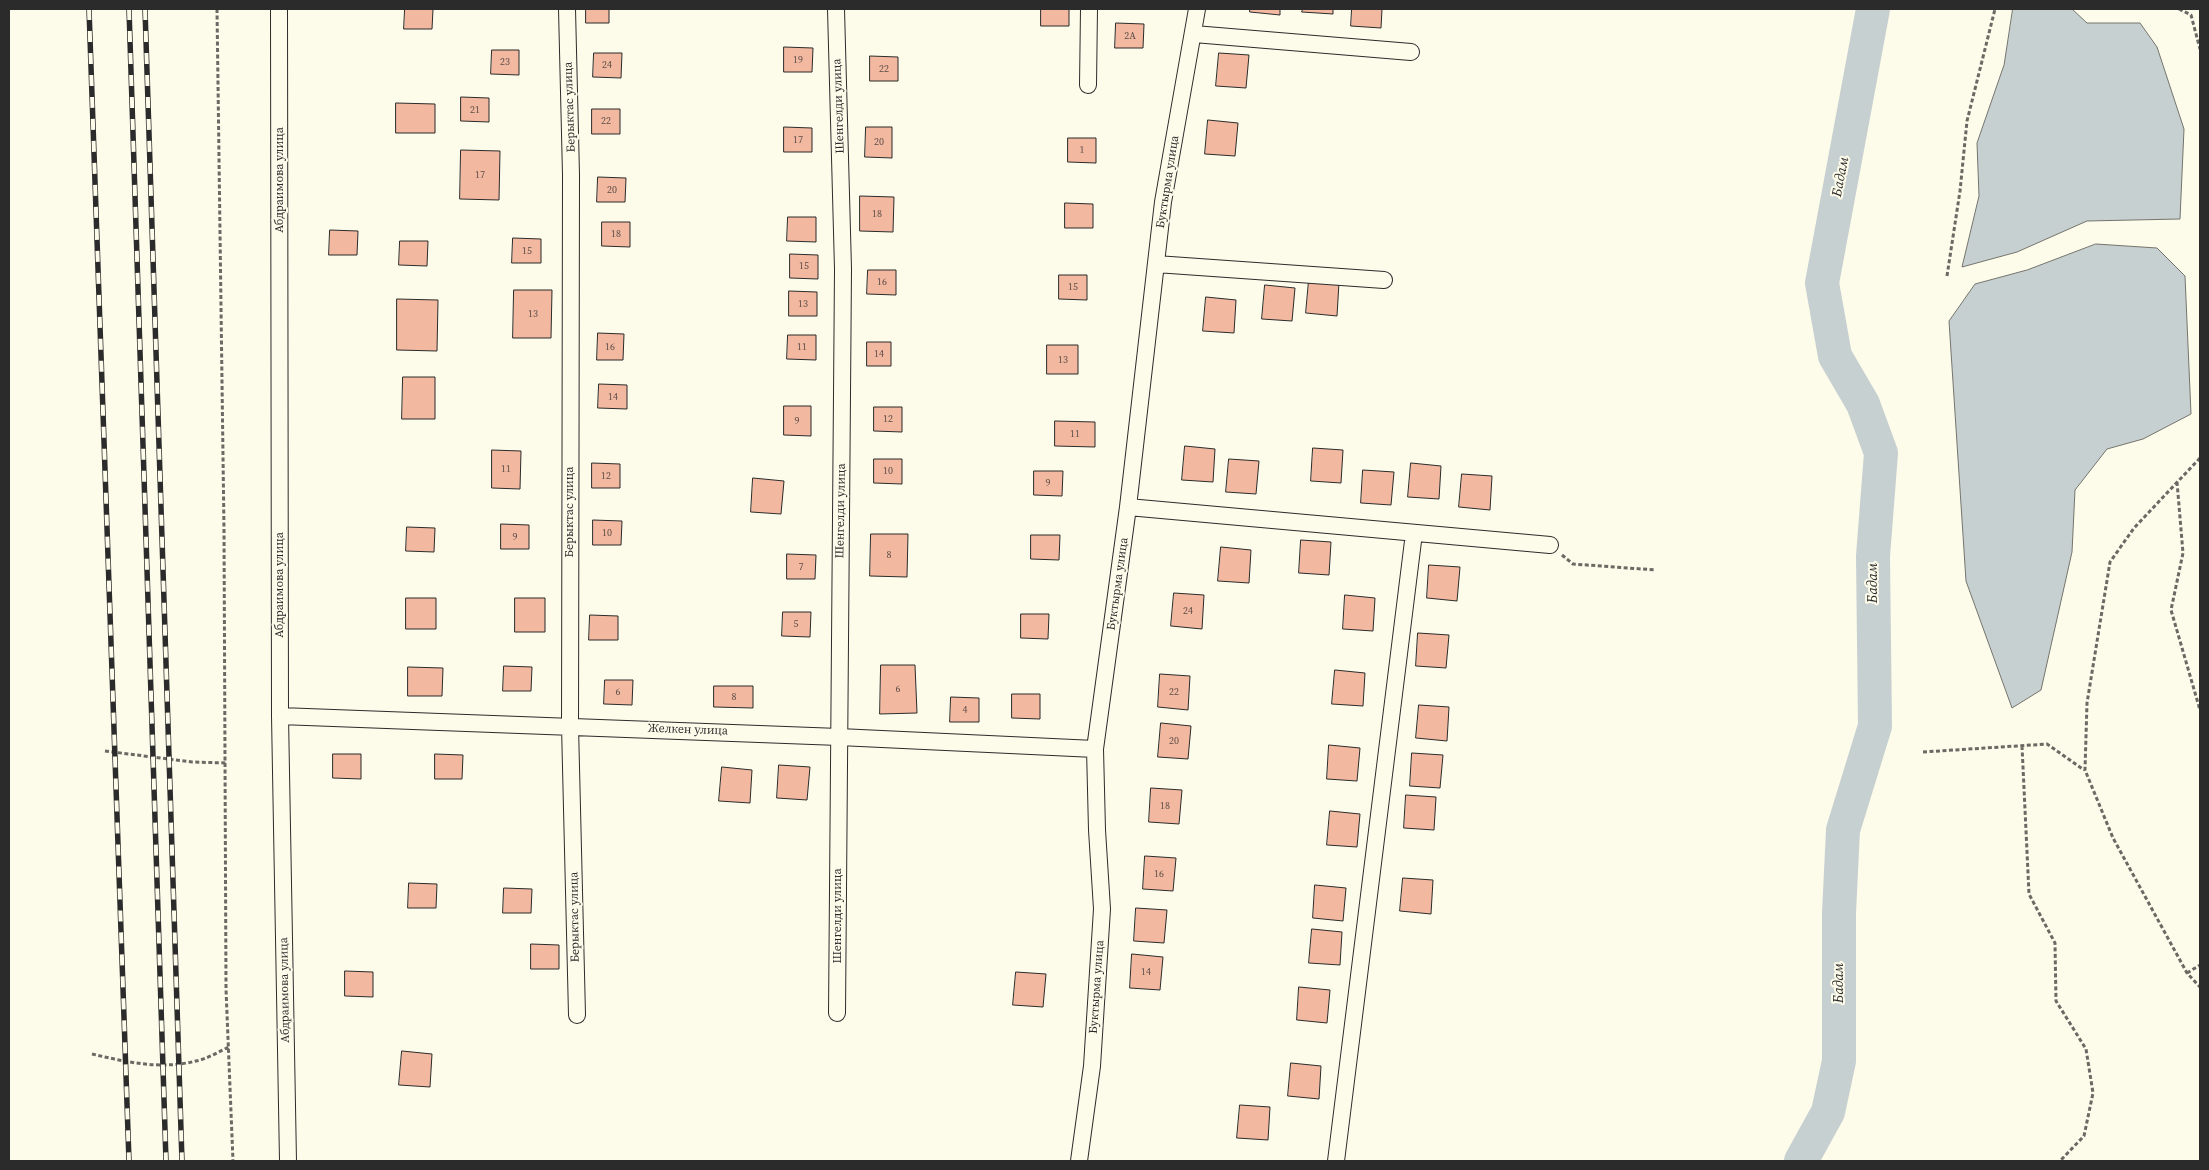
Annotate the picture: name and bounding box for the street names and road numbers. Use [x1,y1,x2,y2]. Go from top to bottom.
street label: Шенгелди улица [830,58,848,154]
street label: Берыктас улица [561,61,579,153]
street label: Абдраимова улица [273,127,287,233]
street label: Буктырма улица [1154,135,1182,229]
street label: Шенгелди улица [833,463,849,559]
street label: Берыктас улица [563,467,577,557]
street label: Абдраимова улица [273,532,287,638]
street label: Буктырма улица [1104,537,1132,631]
street label: Желкен улица [648,721,728,739]
street label: Шенгелди улица [831,868,845,964]
street label: Берыктас улица [567,871,583,963]
street label: Абдраимова улица [277,937,293,1043]
street label: Буктырма улица [1087,940,1107,1034]

